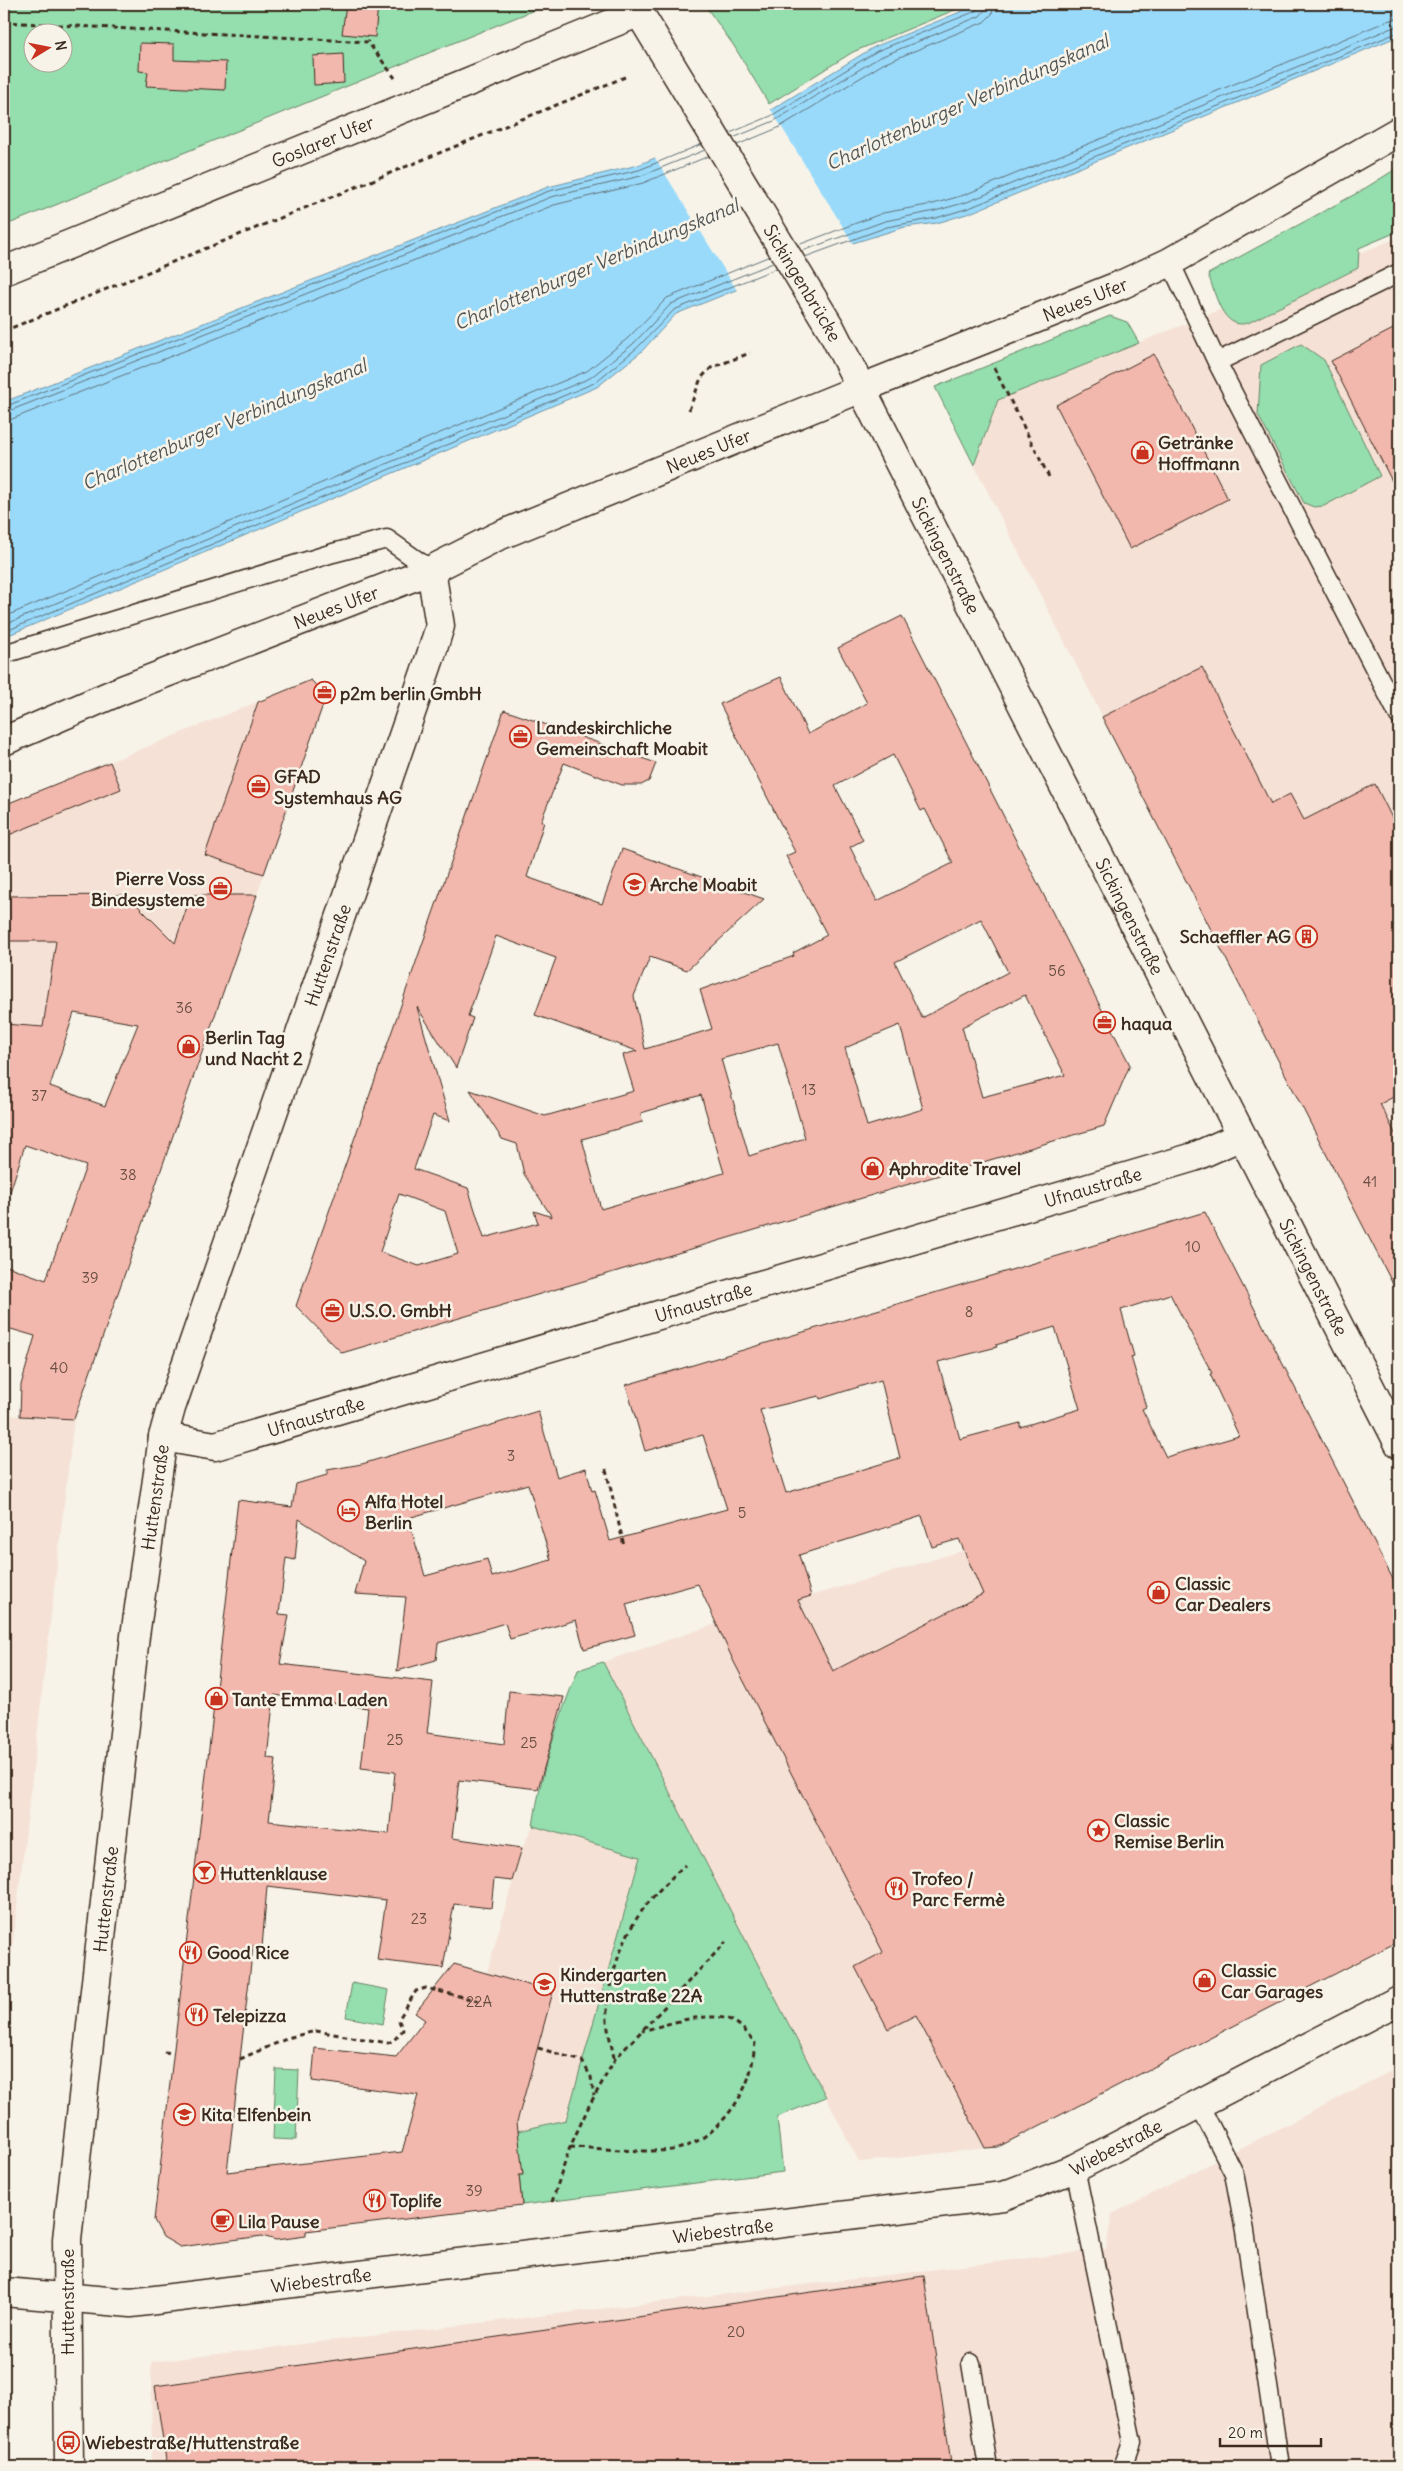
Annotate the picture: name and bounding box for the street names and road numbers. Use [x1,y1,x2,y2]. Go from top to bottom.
street label: Goslarer Ufer [268,110,378,172]
street label: Sickingenbrücke [759,220,847,345]
street label: Neues Ufer [1039,272,1132,326]
street label: Neues Ufer [662,423,755,478]
street label: Sickingenstraße [907,493,986,618]
street label: Neues Ufer [290,580,382,634]
street label: Sickingenstraße [1091,854,1169,979]
street label: Huttenstraße [299,901,356,1009]
street label: Ufnaustraße [1041,1162,1144,1212]
street label: Sickingenstraße [1275,1215,1353,1339]
street label: Ufnaustraße [652,1277,755,1327]
street label: Ufnaustraße [264,1391,367,1441]
street label: Huttenstraße [136,1443,173,1552]
street label: Huttenstraße [88,1845,123,1953]
street label: Wiebestraße [1065,2113,1166,2180]
street label: Wiebestraße [672,2213,775,2248]
street label: Huttenstraße [56,2249,79,2355]
street label: Wiebestraße [270,2262,373,2297]

